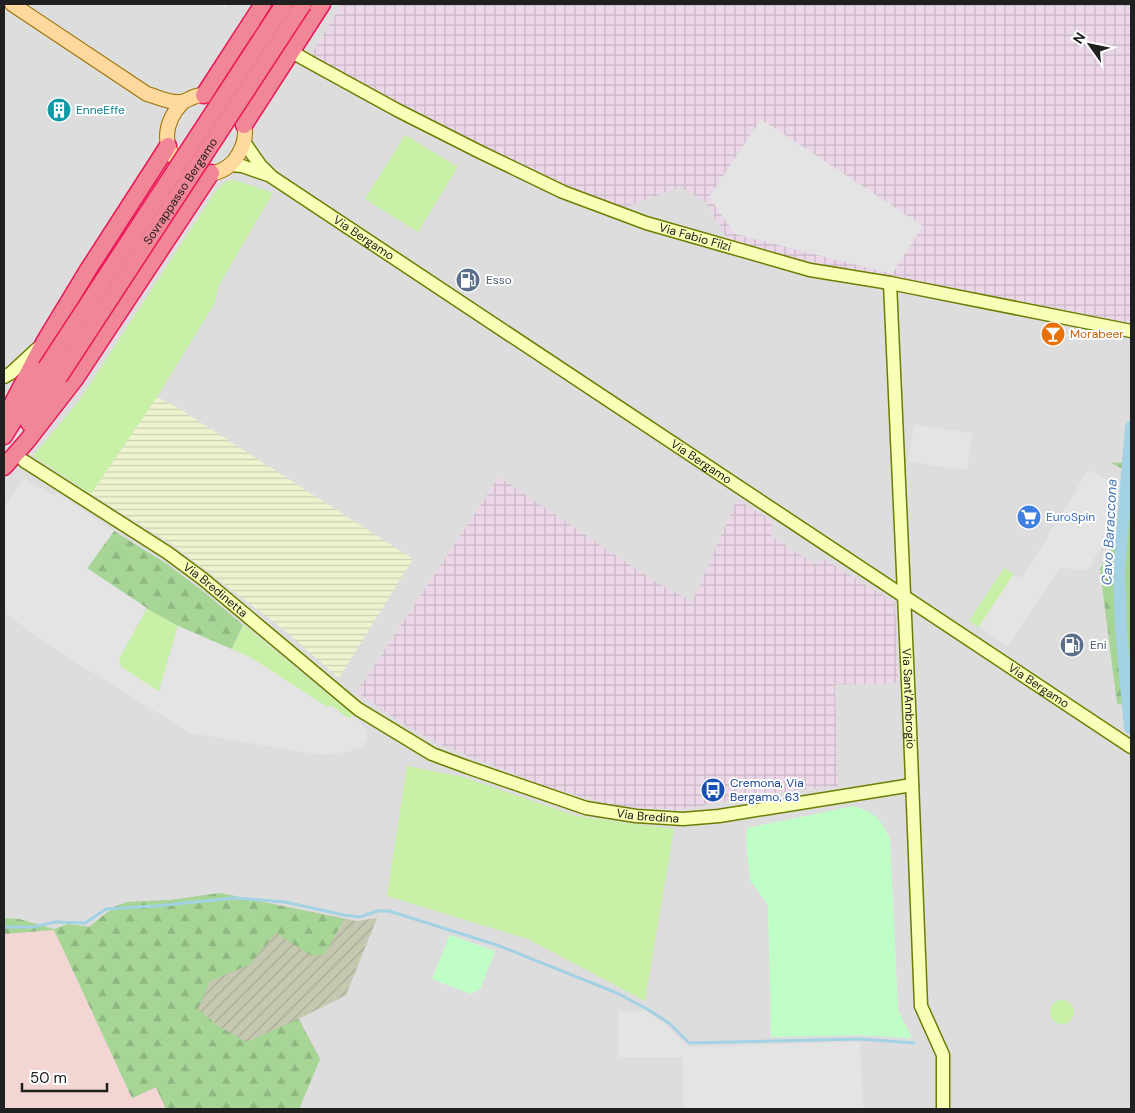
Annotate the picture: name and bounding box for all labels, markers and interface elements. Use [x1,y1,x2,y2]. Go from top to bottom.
north arrow [1065,20,1115,70]
text: N [1069,29,1089,47]
building icon: EnneEffe [46,97,72,123]
place label: EnneEffe [76,102,125,118]
street label: Sovrappasso Bergamo [140,135,221,248]
street label: Via Bergamo [330,212,397,264]
street label: Via Fabio Filzi [657,219,733,255]
fuel station icon: Esso [455,267,481,293]
place label: Esso [486,272,512,288]
bar icon: Morabeer [1040,321,1066,347]
place label: Morabeer [1070,326,1124,342]
street label: Via Bergamo [668,436,735,488]
water label: Cavo Baraccona [1097,478,1121,586]
supermarket icon: EuroSpin [1016,504,1042,530]
place label: EuroSpin [1046,509,1095,525]
street label: Via Bredinetta [180,559,251,621]
fuel station icon: Eni [1059,632,1085,658]
place label: Eni [1090,637,1107,653]
street label: Via Sant'Ambrogio [898,648,919,749]
street label: Via Bergamo [1005,660,1072,712]
place label: Cremona, Via Bergamo, 63 [730,775,804,805]
bus stop icon: Cremona, Via Bergamo, 63 [700,777,726,803]
street label: Via Bredina [615,805,680,827]
scale bar [22,1060,108,1092]
text: 50 m [30,1068,67,1088]

